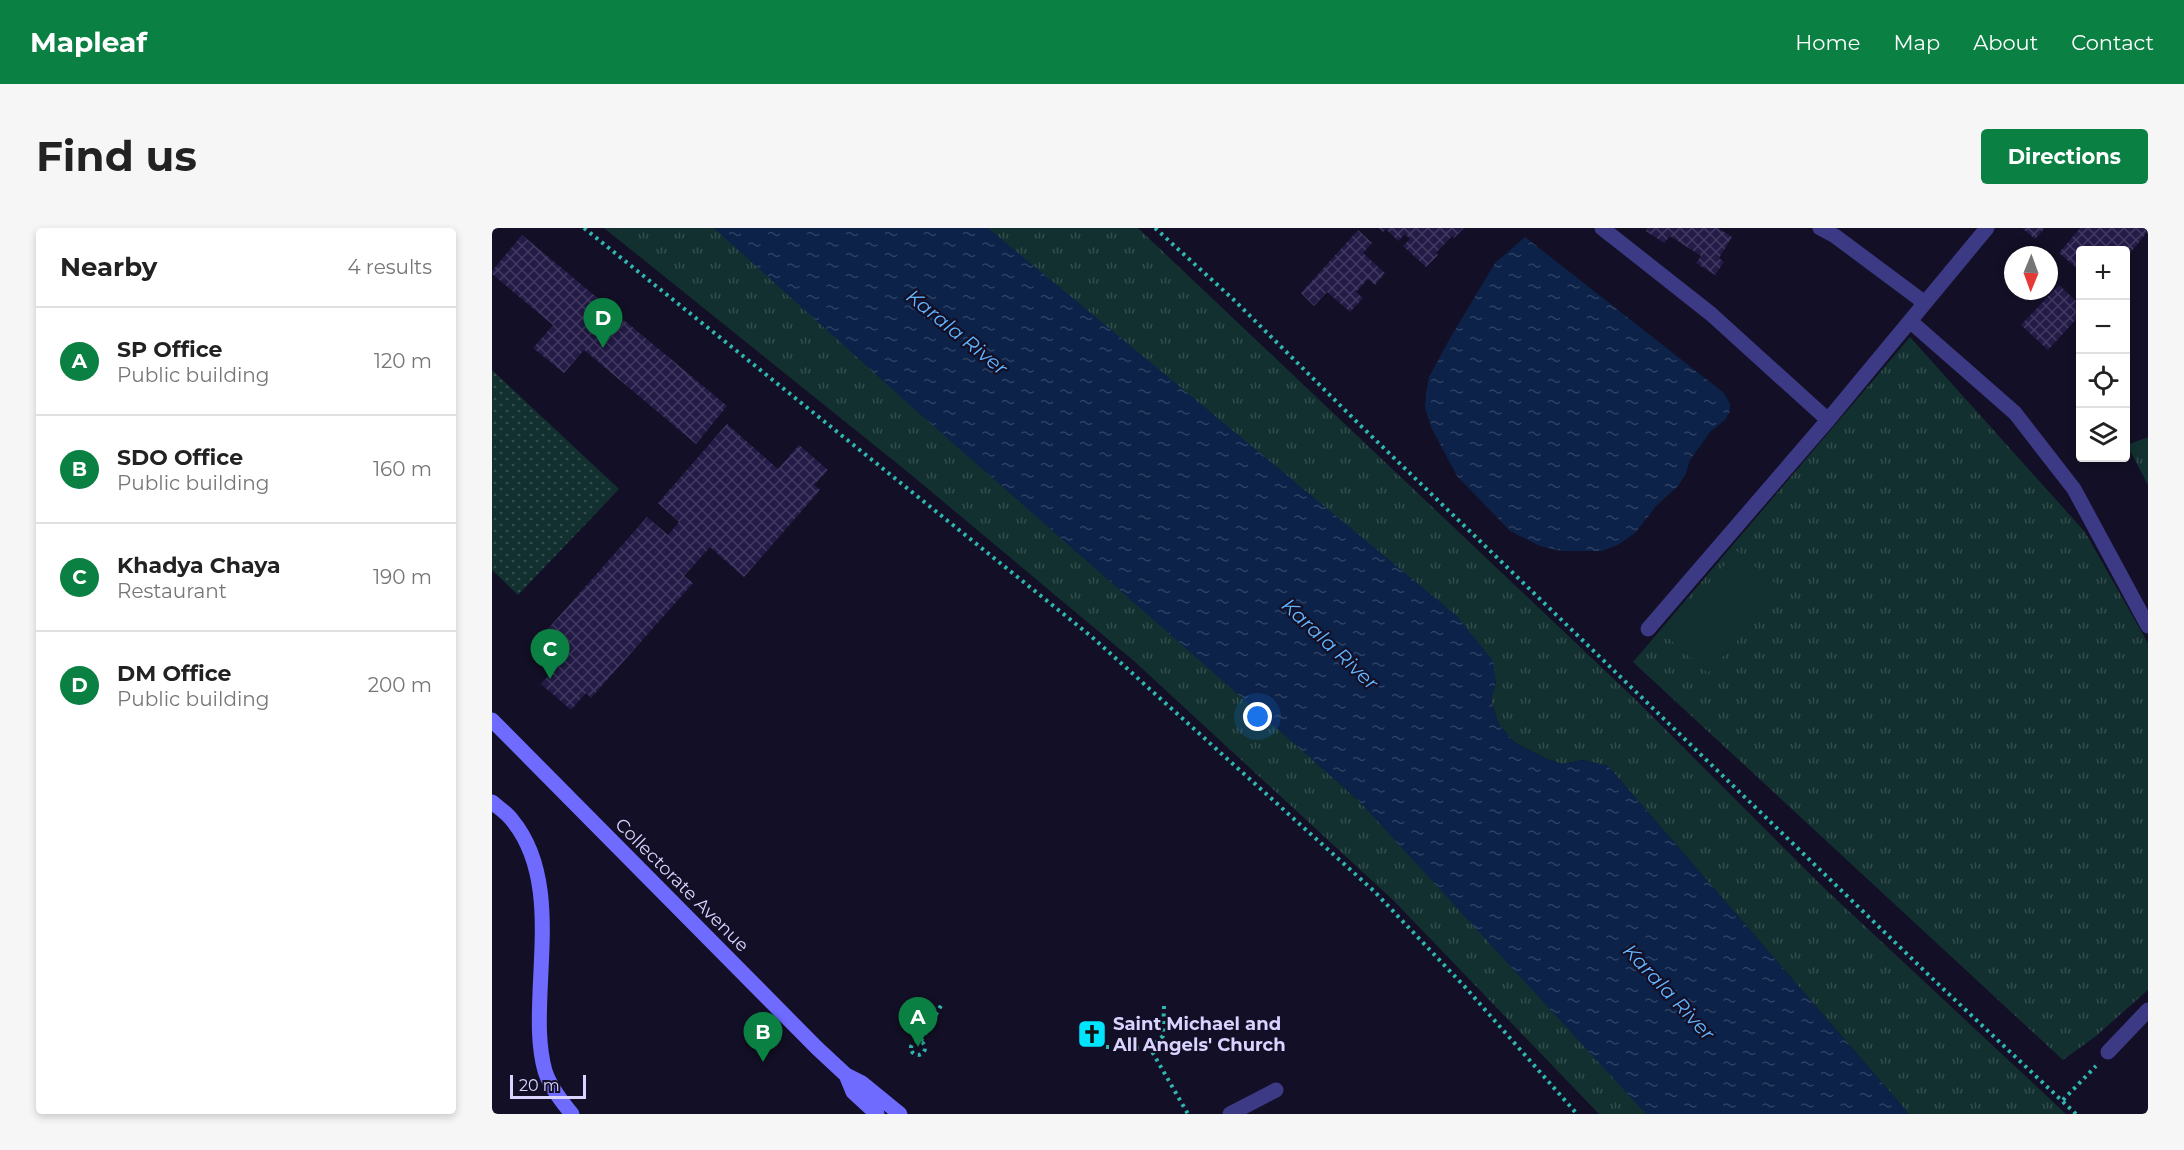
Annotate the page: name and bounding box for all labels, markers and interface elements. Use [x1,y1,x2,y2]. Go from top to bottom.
text: Mapleaf [30,25,147,59]
text: Home [1795,30,1860,55]
text: Map [1893,30,1940,55]
text: About [1973,30,2038,55]
text: Contact [2071,30,2154,55]
button: Directions [1981,129,2148,184]
text: Find us [36,130,197,182]
north arrow [2004,246,2058,300]
map controls [2076,246,2130,462]
button: + [2076,246,2130,300]
text: Nearby [60,251,157,283]
text: 4 results [347,255,432,279]
water label: Karala River [902,284,1013,381]
pin: D [584,298,622,348]
button: − [2076,300,2130,354]
text: SP Office [117,336,222,363]
text: A [72,349,87,373]
text: 120 m [374,349,432,373]
button: locate [2076,354,2130,408]
text: Public building [117,363,270,387]
button: layers [2076,408,2130,462]
text: SDO Office [117,444,243,471]
text: B [72,457,87,481]
text: 160 m [373,457,432,481]
text: Public building [117,471,270,495]
text: Khadya Chaya [117,552,281,579]
text: C [72,565,87,589]
text: 190 m [373,565,432,589]
text: Restaurant [117,579,227,603]
water label: Karala River [1277,593,1384,695]
pin: C [530,630,570,679]
text: DM Office [117,660,231,687]
text: D [71,673,88,697]
text: 200 m [368,673,432,697]
text: Public building [117,687,270,711]
your location [1243,702,1272,731]
street label: Collectorate Avenue [610,813,754,957]
water label: Karala River [1618,939,1720,1046]
pin: A [898,998,938,1047]
pin: B [744,1012,782,1062]
place label: Saint Michael and All Angels' Church [1112,1013,1286,1056]
church icon: Saint Michael and All Angels' Church [1076,1018,1108,1050]
scale bar [510,1072,586,1100]
text: 20 m [519,1076,560,1095]

